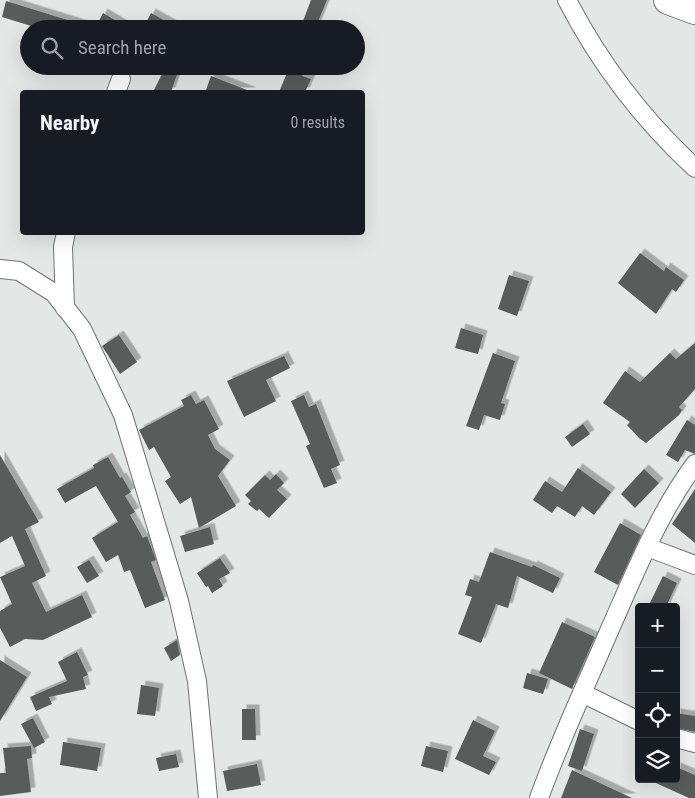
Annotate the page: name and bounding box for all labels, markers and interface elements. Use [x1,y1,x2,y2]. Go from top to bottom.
search box [20,20,365,75]
icon: search [38,34,66,62]
text: Search here [78,36,166,59]
text: Nearby [40,111,99,135]
text: 0 results [290,113,345,132]
map controls [635,603,680,783]
button: + [635,603,680,648]
button: − [635,648,680,693]
button: locate [635,693,680,738]
button: layers [635,738,680,783]

